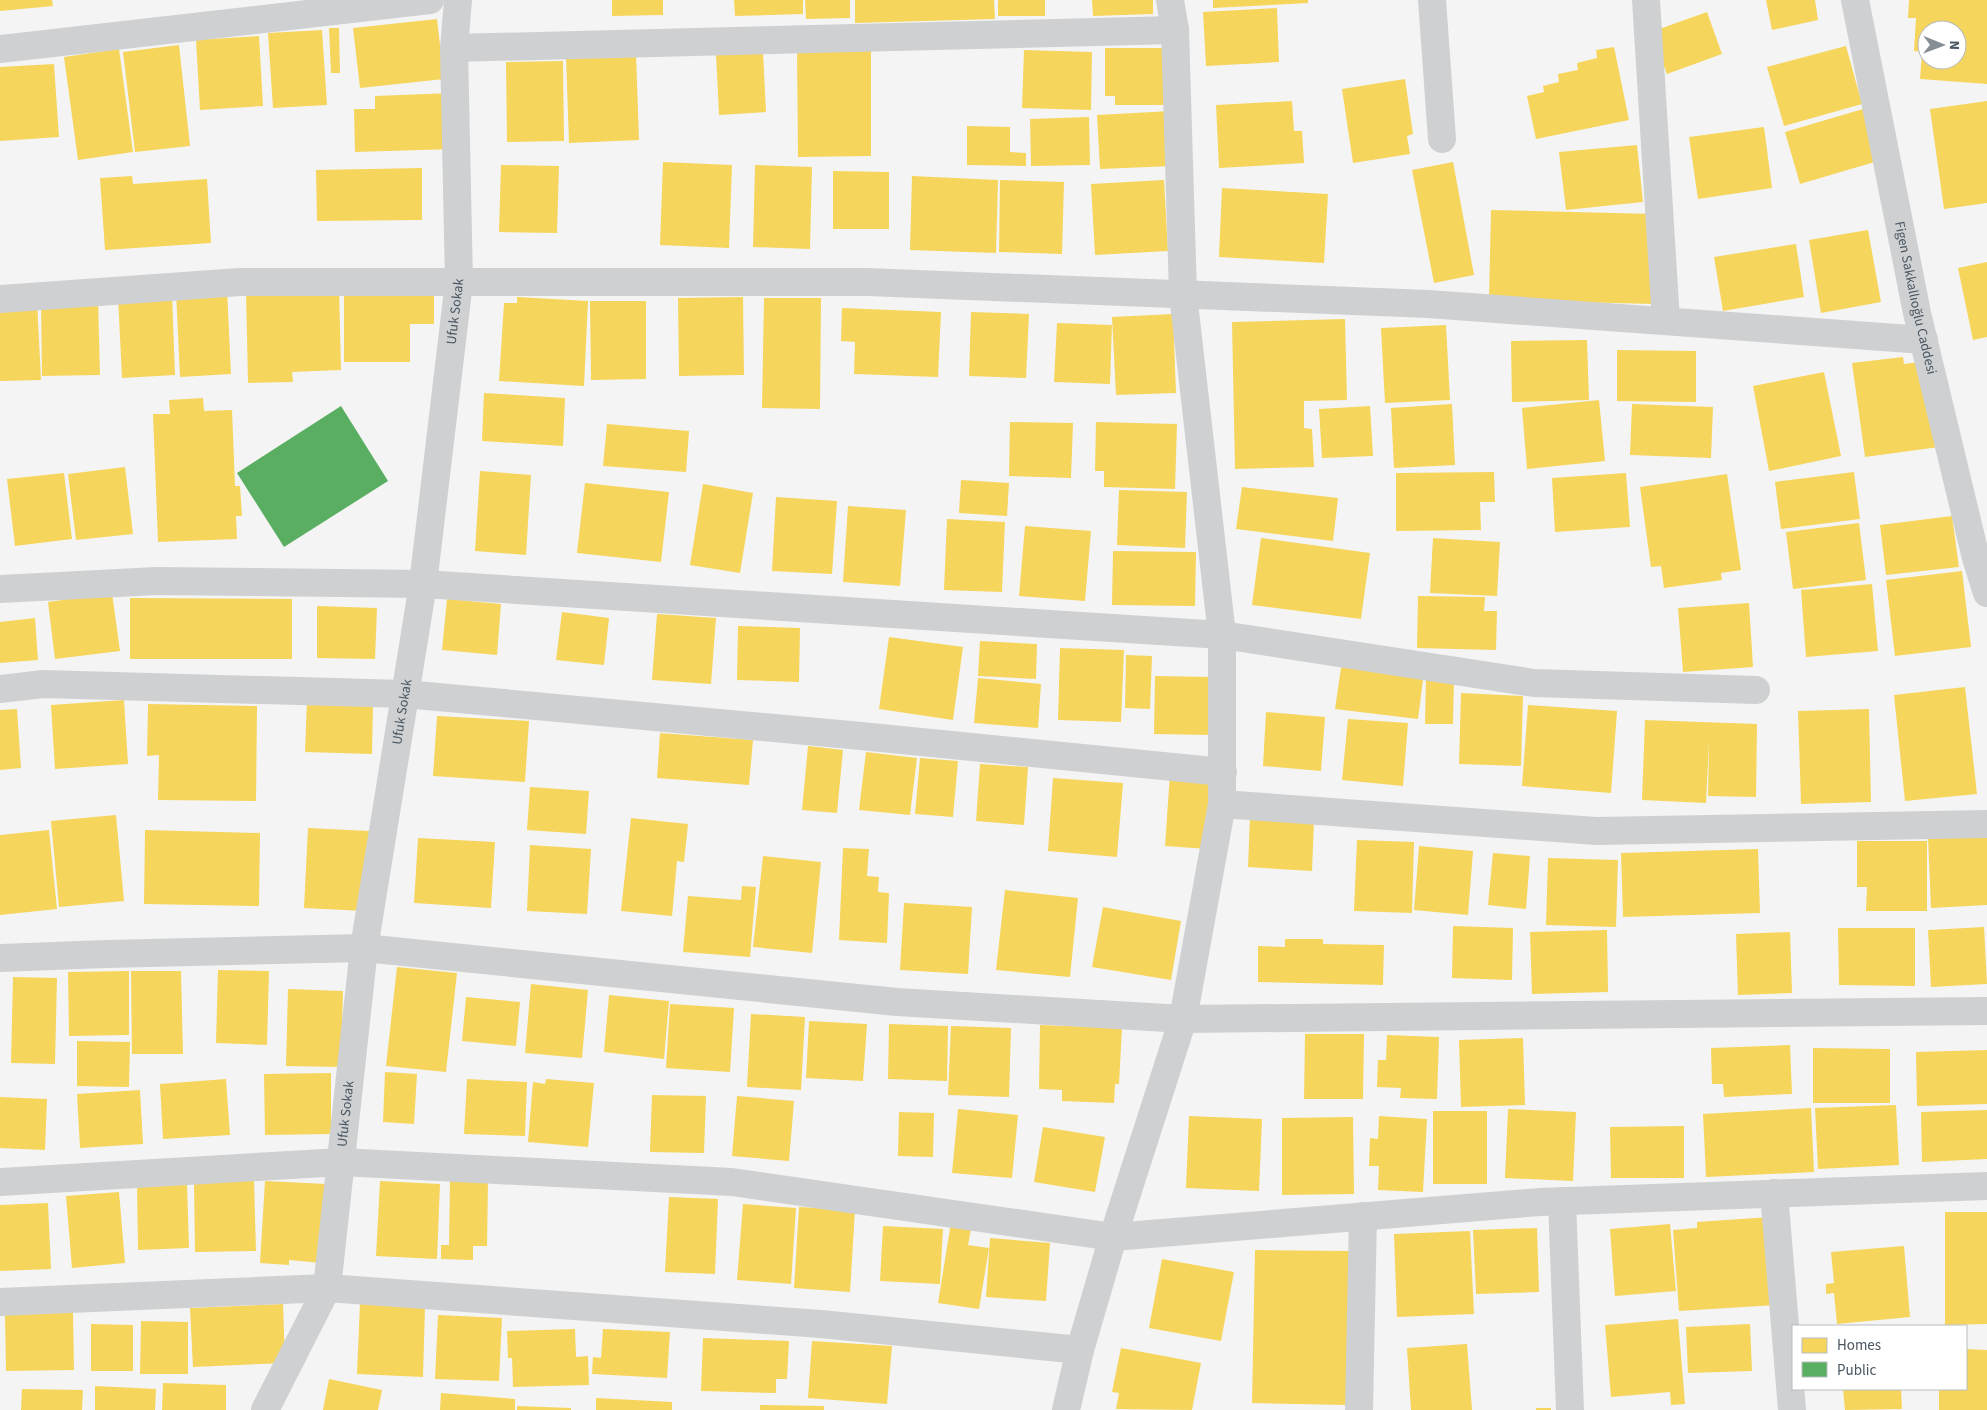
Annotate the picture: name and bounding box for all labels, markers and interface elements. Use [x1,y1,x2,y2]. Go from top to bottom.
north arrow [1917,20,1967,70]
text: N [1944,40,1964,50]
street label: Figen Sakkallıoğlu Caddesi [1889,220,1941,377]
street label: Ufuk Sokak [442,277,469,346]
street label: Ufuk Sokak [387,678,417,746]
street label: Ufuk Sokak [332,1080,359,1148]
legend [1792,1325,1967,1390]
text: Homes [1837,1335,1881,1356]
text: Public [1837,1360,1876,1381]

